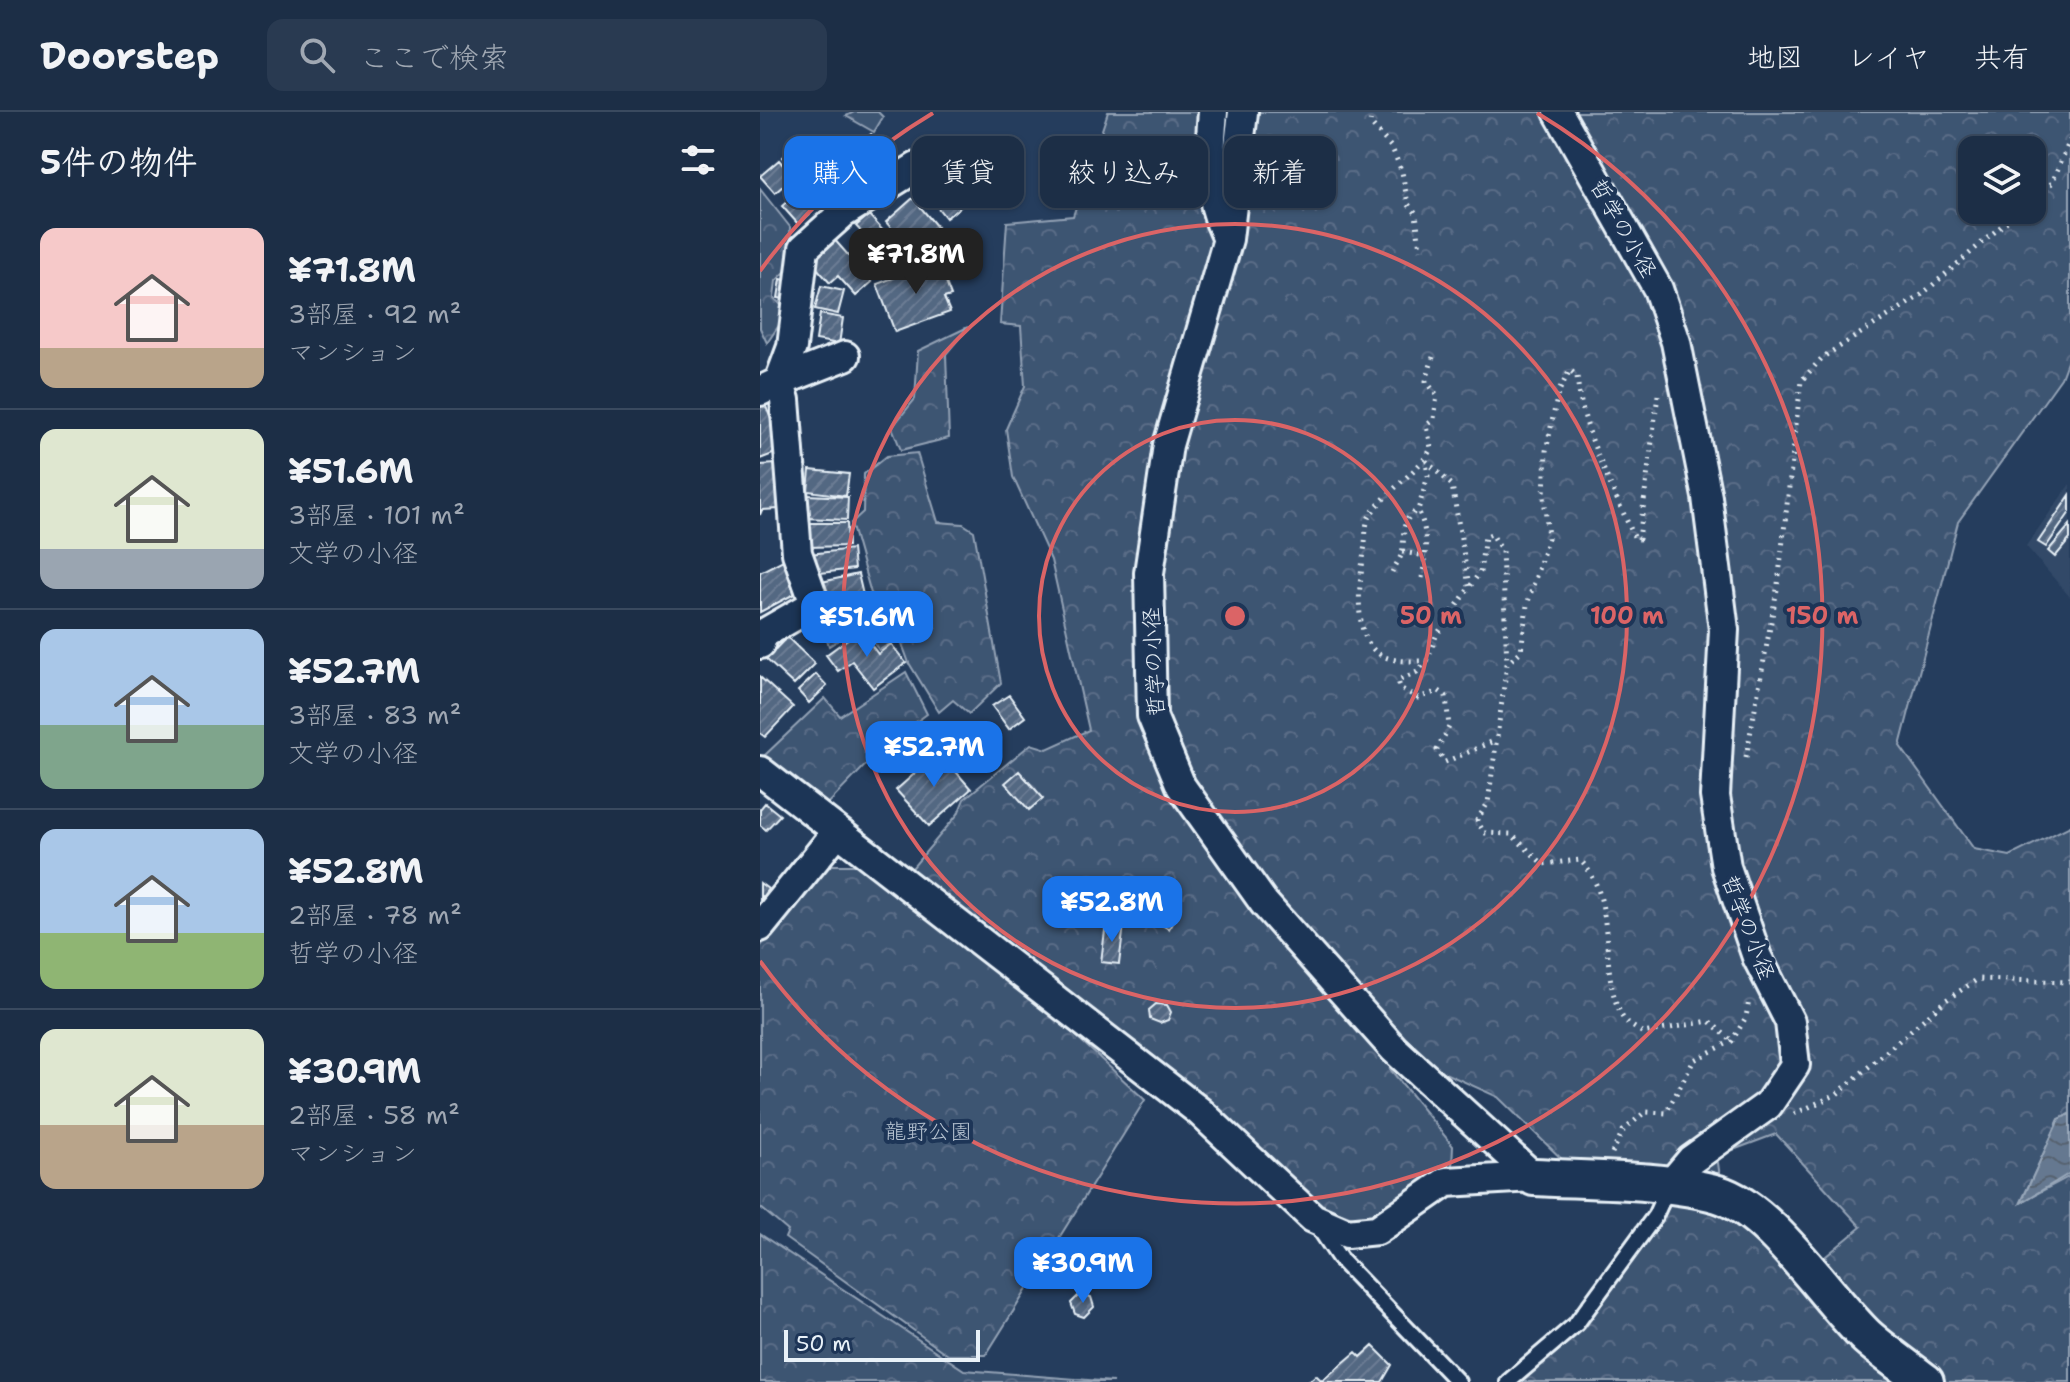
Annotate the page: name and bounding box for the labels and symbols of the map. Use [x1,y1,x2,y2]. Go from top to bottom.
street label: 哲学の小径 [1584,173,1664,283]
pin: ¥71.8M [851,228,981,296]
pin: ¥51.6M [802,591,932,659]
text: 50 m [1400,600,1462,632]
text: 100 m [1590,600,1664,632]
text: 150 m [1786,600,1858,632]
centre of rings [1221,602,1249,630]
street label: 哲学の小径 [1136,606,1171,718]
pin: ¥52.7M [869,721,999,789]
street label: 哲学の小径 [1715,871,1782,984]
pin: ¥52.8M [1047,876,1177,944]
park label: 龍野公園 [884,1117,972,1146]
pin: ¥30.9M [1018,1237,1148,1305]
scale bar [784,1326,980,1362]

